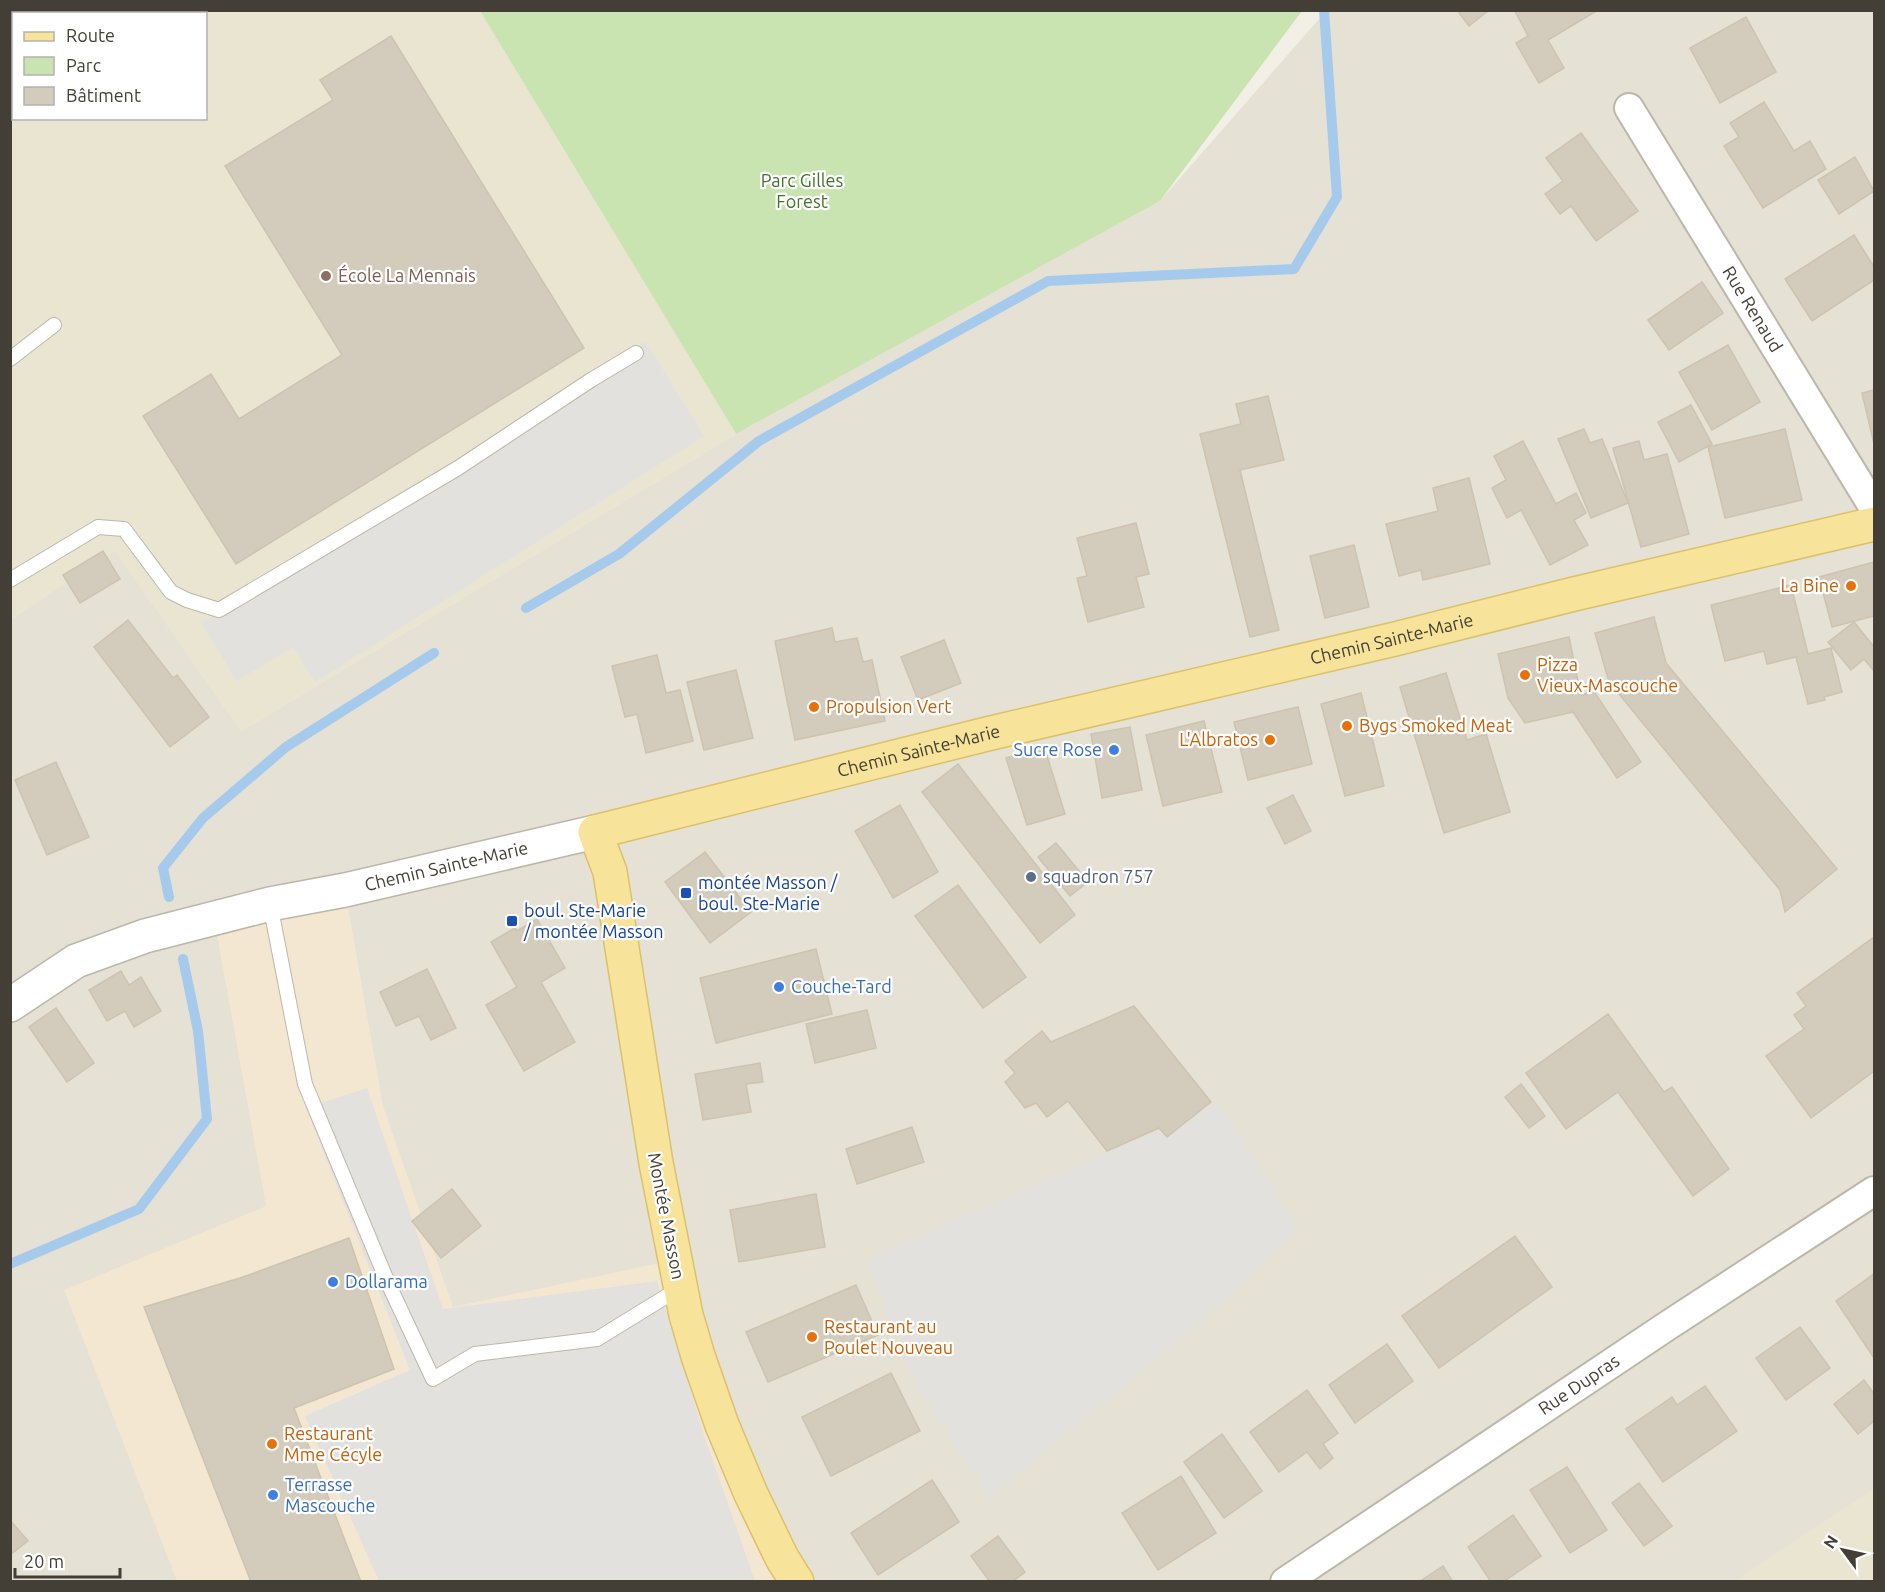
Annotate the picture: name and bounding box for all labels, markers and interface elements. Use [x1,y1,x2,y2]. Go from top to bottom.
legend [12,12,207,120]
text: Route [66,25,115,45]
text: Parc [66,55,101,75]
text: Bâtiment [66,85,141,105]
park label: Parc Gilles Forest [761,170,844,211]
street label: Rue Renaud [1719,262,1787,355]
place label: École La Mennais [338,264,476,285]
marker: École La Mennais [319,269,333,283]
place label: La Bine [1780,575,1839,595]
marker: La Bine [1844,579,1858,593]
street label: Chemin Sainte-Marie [1308,609,1475,667]
place label: Pizza Vieux-Mascouche [1537,654,1678,695]
marker: Pizza Vieux-Mascouche [1518,668,1532,682]
place label: Propulsion Vert [826,696,951,716]
marker: Propulsion Vert [807,700,821,714]
place label: Bygs Smoked Meat [1359,715,1512,735]
marker: Bygs Smoked Meat [1340,719,1354,733]
street label: Chemin Sainte-Marie [835,720,1002,780]
place label: L'Albratos [1179,729,1258,749]
marker: L'Albratos [1263,733,1277,747]
place label: Sucre Rose [1014,739,1102,759]
marker: Sucre Rose [1107,743,1121,757]
street label: Chemin Sainte-Marie [362,837,530,894]
place label: squadron 757 [1043,866,1154,886]
marker: squadron 757 [1024,870,1038,884]
place label: montée Masson / boul. Ste-Marie [698,872,839,913]
marker: montée Masson / boul. Ste-Marie [679,886,693,900]
place label: boul. Ste-Marie / montée Masson [523,900,663,941]
marker: boul. Ste-Marie / montée Masson [505,914,519,928]
place label: Couche-Tard [791,976,892,996]
marker: Couche-Tard [772,980,786,994]
street label: Montée Masson [645,1151,689,1281]
place label: Dollarama [345,1271,428,1291]
marker: Dollarama [326,1275,340,1289]
place label: Restaurant au Poulet Nouveau [824,1316,953,1357]
marker: Restaurant au Poulet Nouveau [805,1330,819,1344]
street label: Rue Dupras [1534,1350,1623,1418]
place label: Restaurant Mme Cécyle [284,1423,382,1464]
marker: Restaurant Mme Cécyle [265,1437,279,1451]
place label: Terrasse Mascouche [285,1474,375,1515]
marker: Terrasse Mascouche [266,1488,280,1502]
north arrow [1813,1520,1873,1580]
text: N [1820,1532,1841,1552]
scale bar [15,1541,120,1579]
text: 20 m [24,1551,64,1571]

